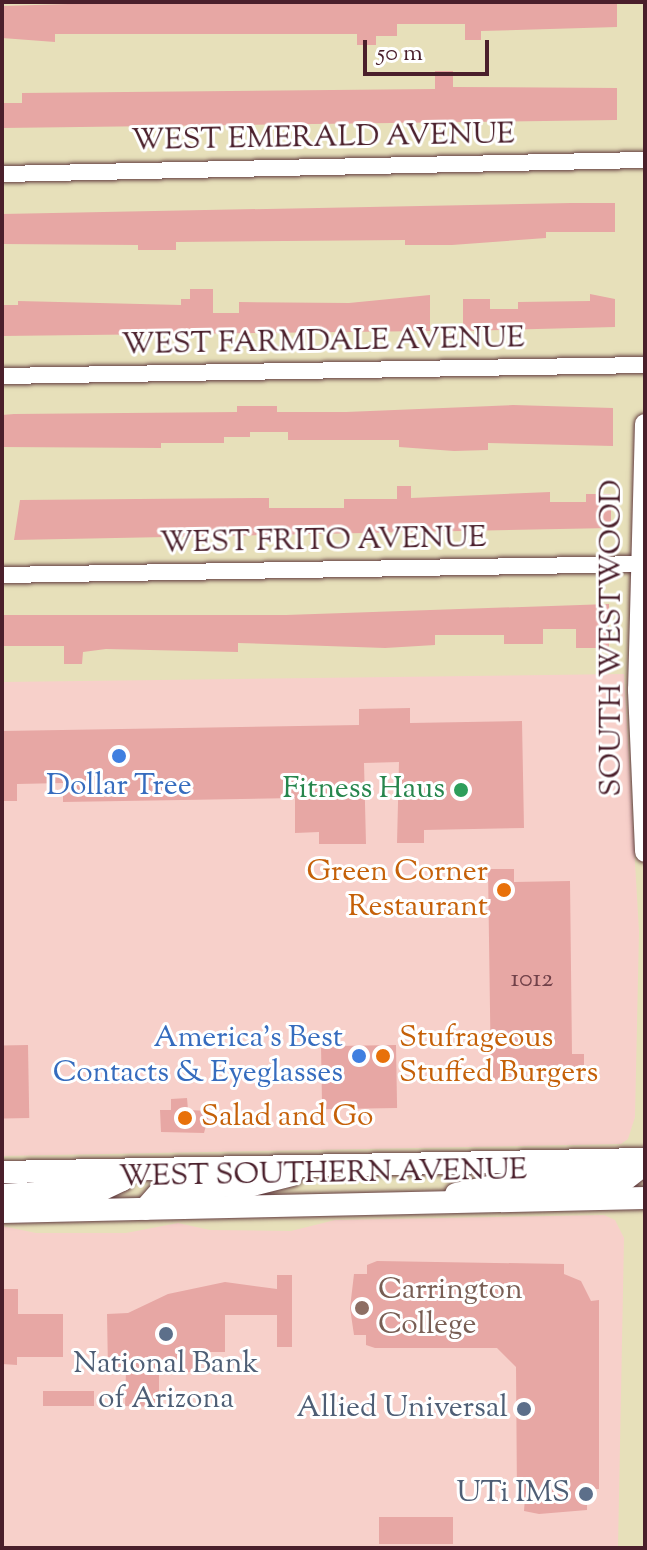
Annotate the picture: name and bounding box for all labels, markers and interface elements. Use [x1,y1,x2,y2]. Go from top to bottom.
scale bar [367,24,493,74]
text: 50 m [377,37,423,71]
street label: WEST EMERALD AVENUE [131,118,515,160]
street label: WEST FARMDALE AVENUE [121,321,525,365]
street label: SOUTH WESTWOOD [595,479,631,797]
street label: WEST FRITO AVENUE [159,521,487,563]
marker: Dollar Tree [110,747,128,765]
place label: Dollar Tree [46,769,192,805]
place label: Fitness Haus [283,772,445,808]
marker: Fitness Haus [452,781,470,799]
place label: Green Corner Restaurant [306,855,488,926]
marker: Green Corner Restaurant [495,881,513,899]
house number: 1012 [510,964,554,996]
place label: America's Best Contacts & Eyeglasses [53,1021,343,1092]
place label: Stufrageous Stuffed Burgers [399,1021,598,1092]
marker: America's Best Contacts & Eyeglasses [350,1047,368,1065]
marker: Stufrageous Stuffed Burgers [374,1047,392,1065]
place label: Salad and Go [201,1100,373,1136]
marker: Salad and Go [176,1109,194,1127]
street label: WEST SOUTHERN AVENUE [118,1153,528,1197]
place label: Carrington College [378,1273,523,1344]
marker: Carrington College [353,1299,371,1317]
marker: National Bank of Arizona [157,1325,175,1343]
place label: National Bank of Arizona [73,1347,259,1418]
place label: Allied Universal [297,1391,508,1427]
marker: Allied Universal [515,1400,533,1418]
place label: UTi IMS [456,1476,570,1512]
marker: UTi IMS [577,1485,595,1503]

